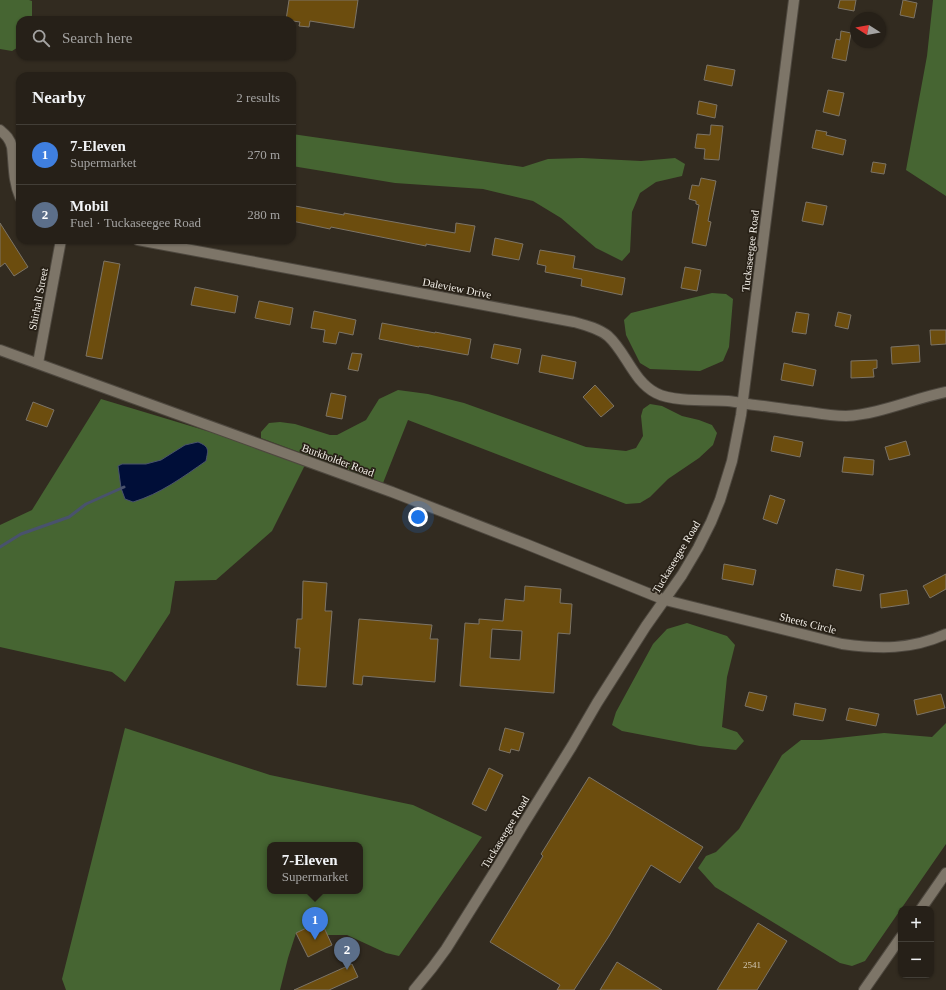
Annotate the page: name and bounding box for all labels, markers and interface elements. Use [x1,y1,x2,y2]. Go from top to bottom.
north arrow [850,12,886,48]
search box [16,16,296,60]
icon: search [30,27,52,49]
text: Search here [62,30,132,46]
text: Nearby [32,88,86,107]
text: 2 results [236,90,280,105]
text: 7-Eleven [70,138,126,154]
text: 1 [42,147,48,162]
text: 270 m [247,147,280,162]
text: Supermarket [70,155,136,170]
text: Mobil [70,198,108,214]
text: 2 [42,207,48,222]
text: 280 m [247,207,280,222]
street label: Tuckaseegee Road [739,209,761,293]
text: Fuel · Tuckaseegee Road [70,215,201,230]
street label: Shirhall Street [26,267,50,331]
street label: Daleview Drive [422,275,493,301]
street label: Burkholder Road [300,441,376,479]
your location [408,507,428,527]
street label: Tuckaseegee Road [650,518,703,595]
street label: Sheets Circle [778,610,838,636]
street label: Tuckaseegee Road [479,793,532,870]
popup [267,842,363,894]
text: 7-Eleven [282,852,338,868]
text: Supermarket [282,869,348,884]
map controls [898,906,934,978]
button: + [898,906,934,942]
pin: 1 [302,907,328,940]
pin: 2 [334,937,360,970]
button: − [898,942,934,978]
house number: 2541 [743,960,761,970]

